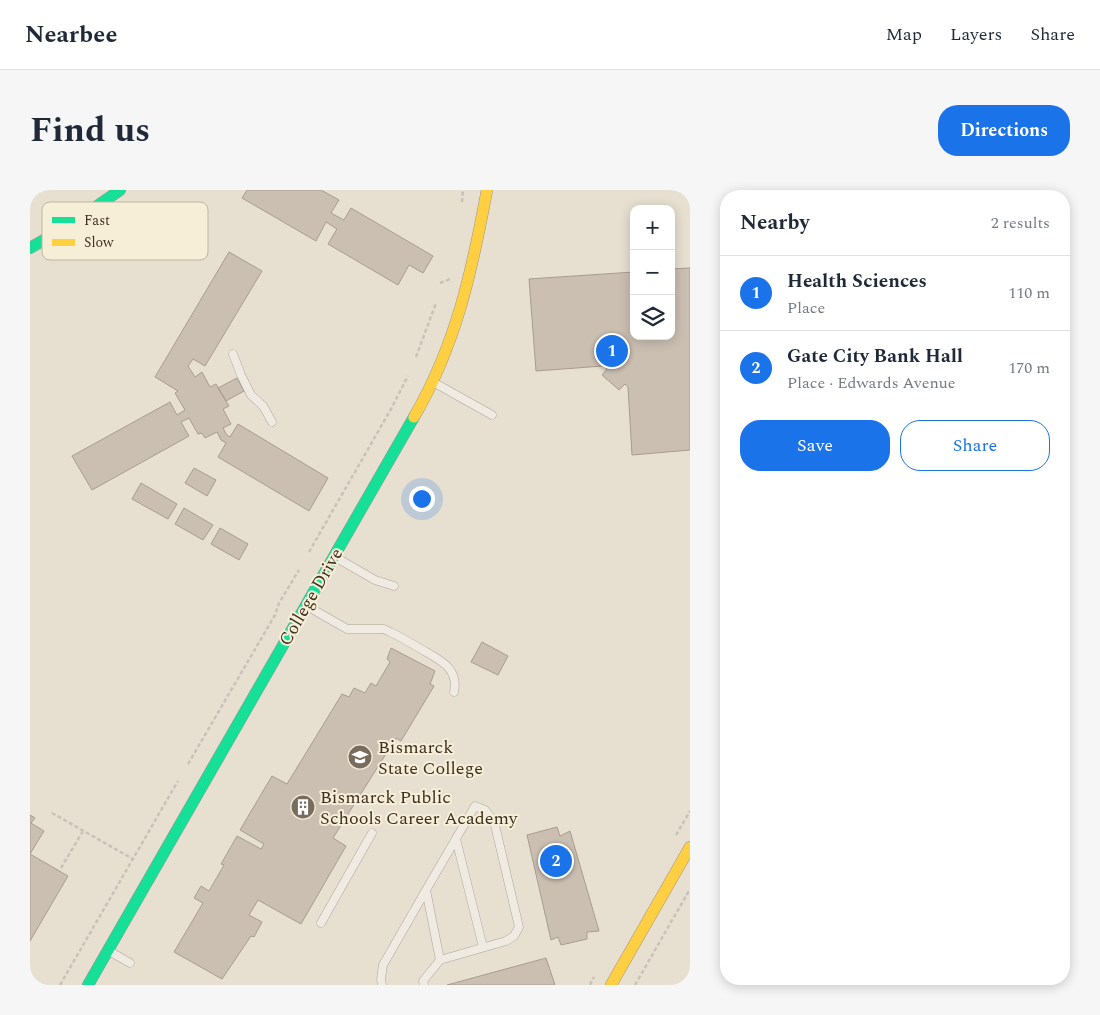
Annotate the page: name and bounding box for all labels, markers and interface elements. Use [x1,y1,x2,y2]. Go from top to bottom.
text: Nearbee [25,17,117,53]
text: Map [886,21,922,48]
text: Layers [950,21,1002,48]
text: Share [1030,21,1075,48]
text: Find us [30,104,150,157]
button: Directions [938,105,1070,156]
legend [42,202,208,260]
map controls [630,205,675,340]
button: + [630,205,675,250]
text: Nearby [740,207,810,239]
text: Fast [84,210,110,231]
text: 2 results [991,211,1050,235]
text: Slow [84,232,114,253]
button: − [630,250,675,295]
text: Health Sciences [787,267,927,296]
text: 1 [752,281,760,305]
text: 110 m [1008,281,1050,305]
button: layers [630,295,675,340]
text: Place [787,296,825,320]
pin: 1 [596,332,628,370]
text: Gate City Bank Hall [787,342,963,371]
text: 2 [752,356,760,380]
text: 170 m [1008,356,1050,380]
text: Place · Edwards Avenue [787,371,955,395]
button: Save [740,420,890,471]
button: Share [900,420,1050,471]
your location [409,486,435,512]
street label: College Drive [272,543,350,651]
place label: Bismarck State College [378,734,483,782]
school or university icon: Bismarck State College [347,744,373,770]
place label: Bismarck Public Schools Career Academy [320,784,519,832]
building icon: Bismarck Public Schools Career Academy [290,794,316,820]
pin: 2 [540,842,572,880]

